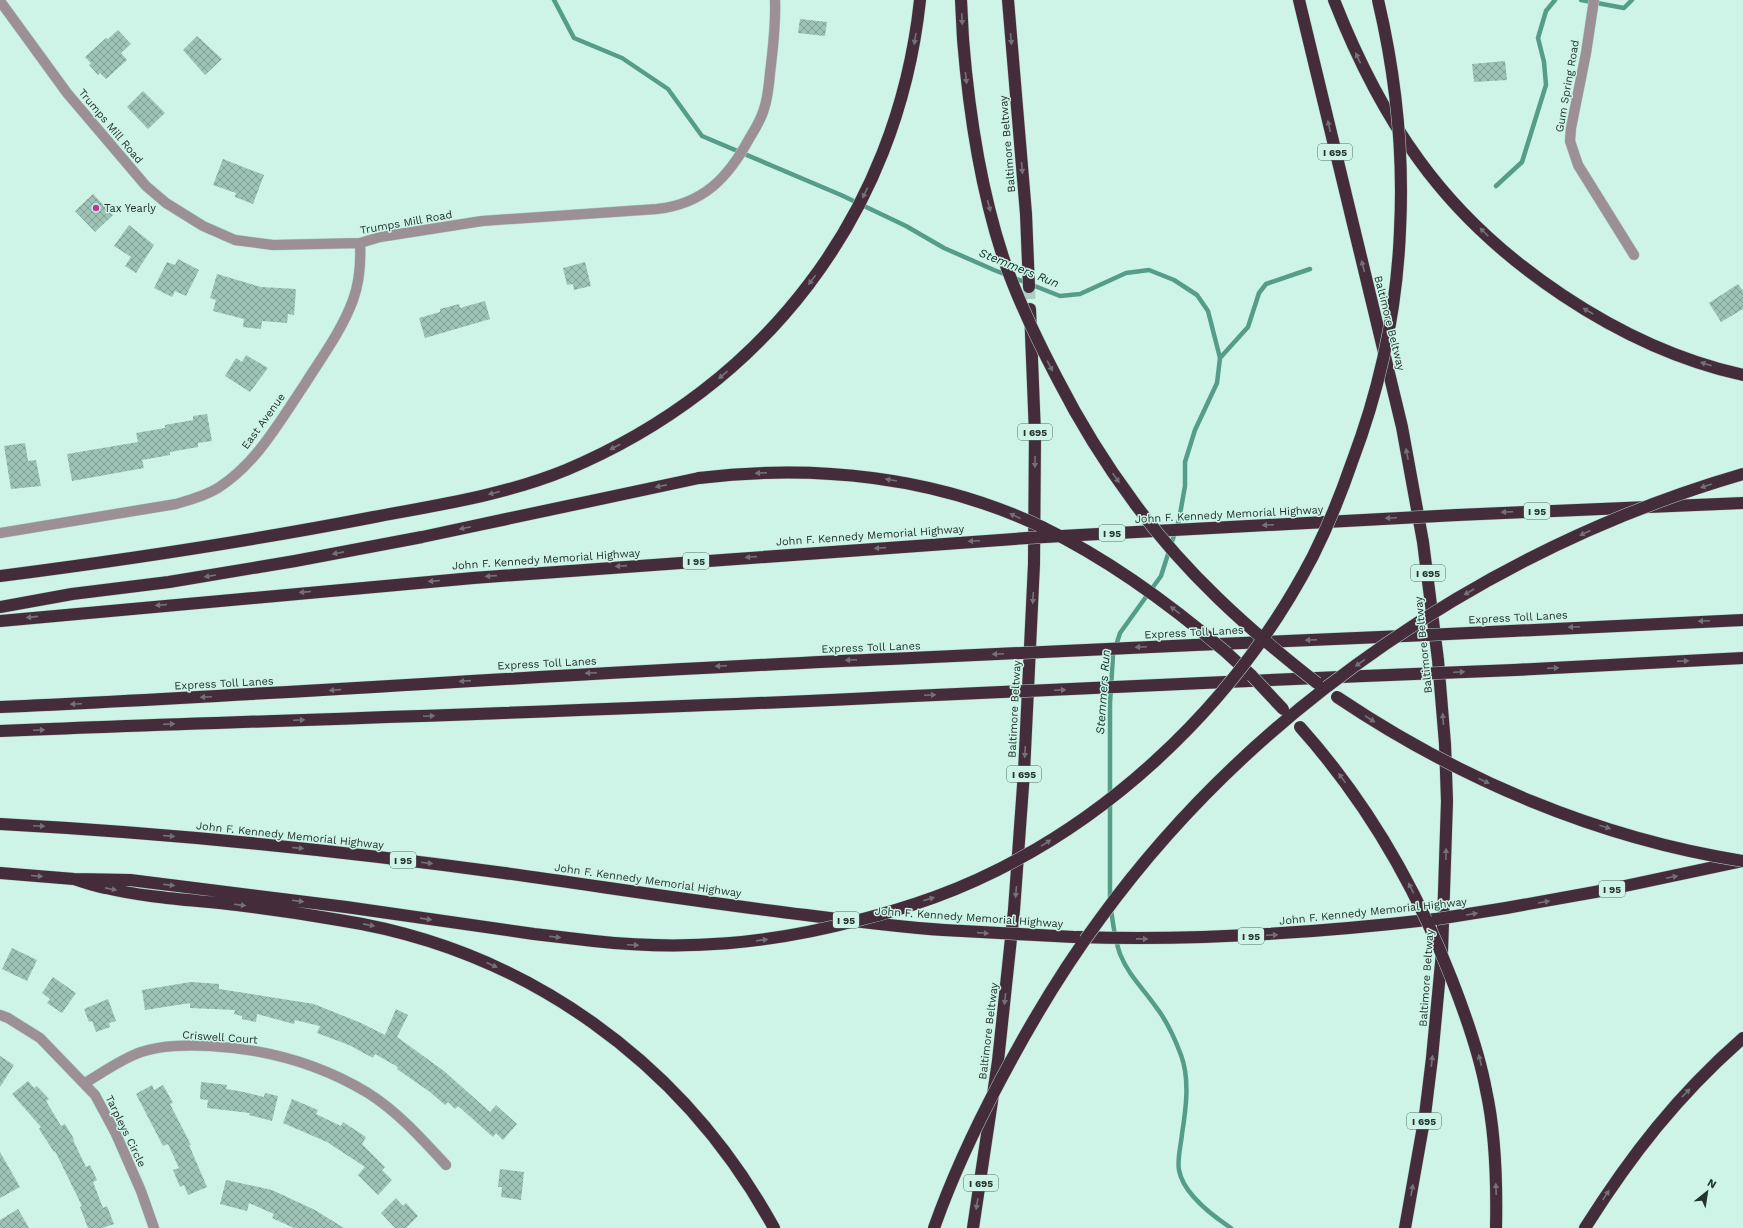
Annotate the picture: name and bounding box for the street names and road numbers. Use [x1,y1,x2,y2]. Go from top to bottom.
street label: Gum Spring Road [1553,39,1582,133]
street label: Trumps Mill Road [76,86,146,166]
street label: Baltimore Beltway [997,94,1018,193]
road number: I 695 [1318,144,1352,160]
street label: Trumps Mill Road [359,208,453,237]
street label: Baltimore Beltway [1371,274,1408,372]
street label: East Avenue [239,391,288,452]
road number: I 695 [1018,424,1052,440]
street label: John F. Kennedy Memorial Highway [1134,503,1324,526]
road number: I 95 [1524,503,1550,519]
street label: John F. Kennedy Memorial Highway [775,522,965,549]
road number: I 95 [1099,525,1125,541]
street label: John F. Kennedy Memorial Highway [451,546,641,573]
road number: I 95 [683,553,709,569]
road number: I 695 [1411,565,1445,581]
street label: Baltimore Beltway [1412,595,1435,694]
street label: Express Toll Lanes [1468,608,1568,627]
street label: Express Toll Lanes [1144,623,1244,642]
street label: Express Toll Lanes [821,639,921,656]
street label: Express Toll Lanes [497,654,597,673]
street label: Baltimore Beltway [1005,660,1024,758]
street label: Express Toll Lanes [174,674,274,693]
road number: I 695 [1007,766,1041,782]
street label: John F. Kennedy Memorial Highway [195,819,385,852]
road number: I 95 [390,852,416,868]
street label: John F. Kennedy Memorial Highway [554,861,743,900]
road number: I 95 [1599,881,1625,897]
street label: John F. Kennedy Memorial Highway [1279,895,1468,928]
street label: John F. Kennedy Memorial Highway [874,904,1064,931]
road number: I 95 [833,912,859,928]
road number: I 95 [1238,928,1264,944]
street label: Baltimore Beltway [1417,929,1436,1027]
street label: Baltimore Beltway [976,982,1001,1080]
street label: Criswell Court [182,1028,259,1047]
street label: Tarpleys Circle [103,1093,149,1169]
road number: I 695 [1407,1113,1441,1129]
road number: I 695 [964,1175,998,1191]

